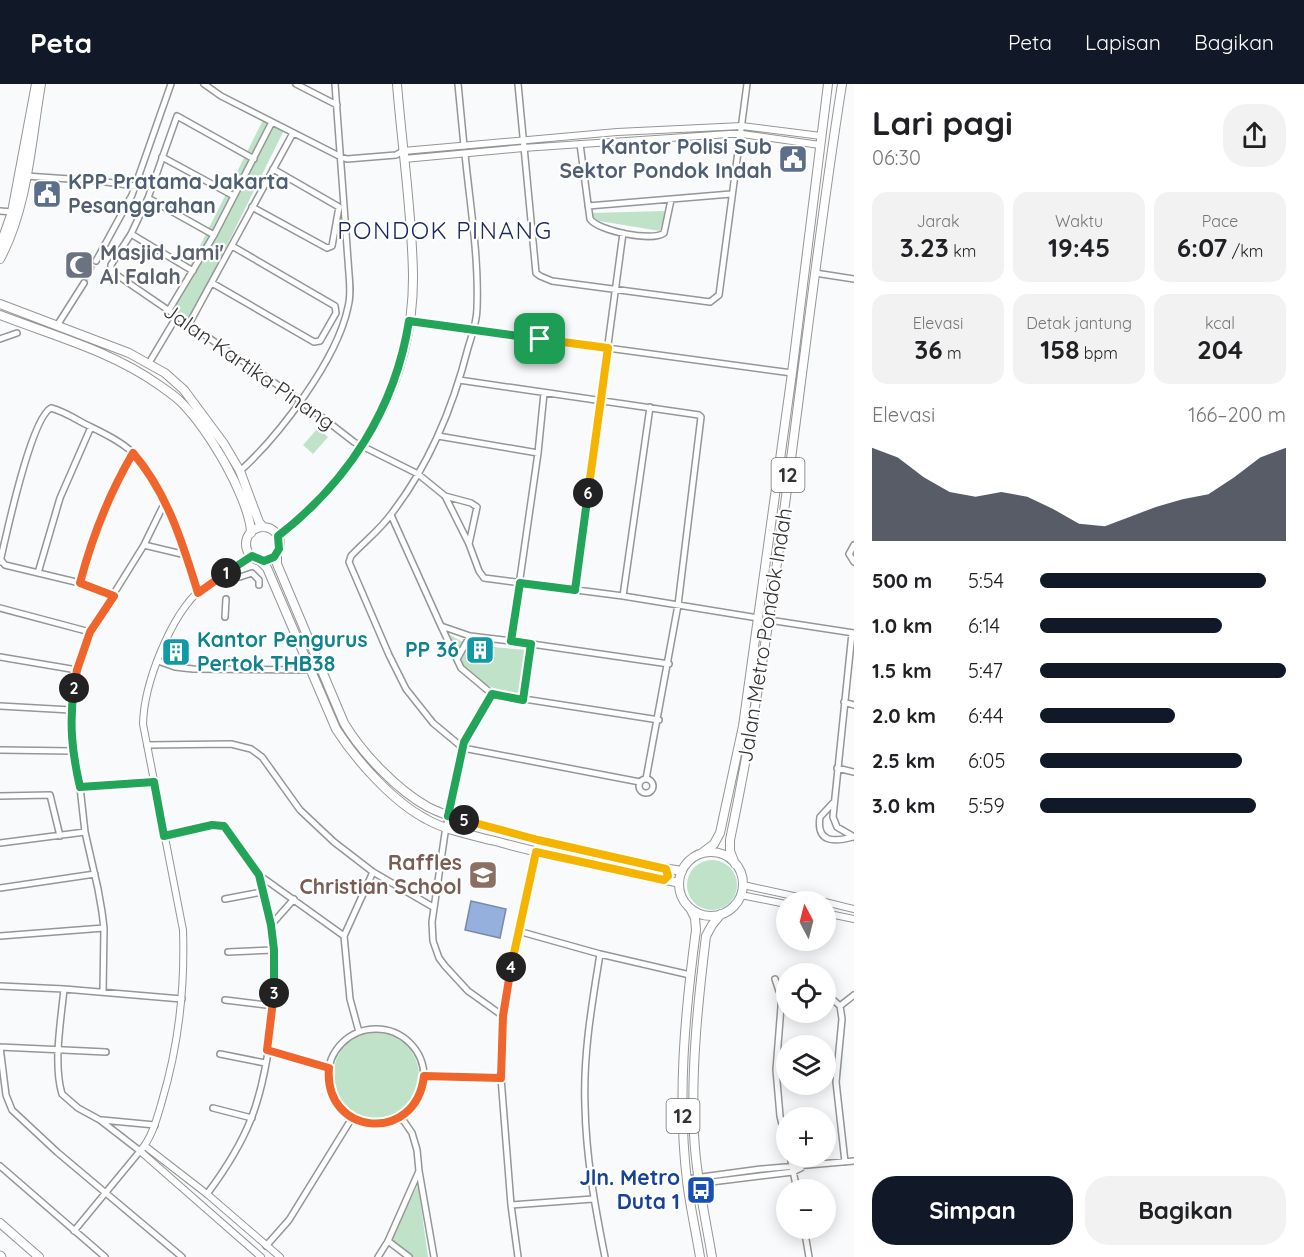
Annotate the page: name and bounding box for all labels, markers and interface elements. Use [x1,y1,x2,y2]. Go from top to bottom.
text: Peta [30,25,92,60]
text: Peta [1008,29,1052,55]
text: Lapisan [1085,29,1161,55]
text: Bagikan [1194,29,1274,55]
text: Lari pagi [872,102,1013,143]
button: share [1223,104,1286,167]
place label: Kantor Polisi Sub Sektor Pondok Indah [559,133,772,183]
public building icon: Kantor Polisi Sub Sektor Pondok Indah [777,143,809,175]
text: 06:30 [872,145,921,170]
place label: KPP Pratama Jakarta Pesanggrahan [68,168,289,218]
public building icon: KPP Pratama Jakarta Pesanggrahan [31,178,63,210]
text: Jarak [916,211,960,231]
text: Waktu [1055,211,1103,231]
text: Pace [1202,211,1238,231]
district label: PONDOK PINANG [337,215,553,245]
text: 3.23 [900,231,949,264]
text: 19:45 [1048,231,1110,264]
text: 6:07 [1177,231,1227,264]
place label: Masjid Jami' Al Falah [100,239,224,289]
text: km [949,241,976,261]
text: /km [1227,241,1263,261]
mosque icon: Masjid Jami' Al Falah [63,249,95,281]
street label: Jalan Kartika Pinang [159,297,340,435]
pin [514,313,565,364]
text: Elevasi [913,313,963,333]
text: Detak jantung [1026,313,1132,333]
text: kcal [1205,313,1235,333]
icon: arrive [523,322,556,355]
text: 36 [914,333,943,366]
text: 158 [1040,333,1079,366]
text: 204 [1197,333,1243,366]
text: m [943,343,962,363]
text: bpm [1079,343,1118,363]
text: Elevasi [872,402,935,427]
text: 166–200 m [1188,402,1286,427]
road number: 12 [772,458,804,492]
pin: 6 [573,478,603,508]
text: 6 [584,483,592,503]
street label: Jalan Metro Pondok Indah [731,506,797,764]
pin: 1 [211,558,241,588]
text: 1 [223,563,229,583]
text: 500 m [872,568,932,593]
text: 5:54 [968,568,1004,593]
text: 1.0 km [872,613,932,638]
text: 6:14 [968,613,1000,638]
place label: Kantor Pengurus Pertok THB38 [197,626,368,676]
building icon: PP 36 [464,634,496,666]
building icon: Kantor Pengurus Pertok THB38 [160,636,192,668]
place label: PP 36 [405,636,459,662]
text: 1.5 km [872,658,932,683]
text: 5:47 [968,658,1003,683]
pin: 2 [59,673,89,703]
text: 2 [69,678,79,698]
text: 2.0 km [872,703,936,728]
text: 6:44 [968,703,1004,728]
text: 2.5 km [872,748,935,773]
text: 6:05 [968,748,1005,773]
text: 3.0 km [872,793,935,818]
text: 5:59 [968,793,1005,818]
pin: 5 [449,805,479,835]
text: 5 [459,810,469,830]
place label: Raffles Christian School [300,849,462,899]
school or university icon: Raffles Christian School [467,859,499,891]
north arrow [776,891,836,951]
map controls [776,891,836,1239]
pin: 4 [496,952,526,982]
text: 4 [506,957,516,977]
button: locate [776,963,836,1023]
pin: 3 [259,978,289,1008]
text: 3 [270,983,278,1003]
button: layers [776,1035,836,1095]
road number: 12 [666,1099,700,1133]
button: + [776,1107,836,1167]
place label: Jln. Metro Duta 1 [579,1164,680,1214]
bus stop icon: Jln. Metro Duta 1 [685,1174,717,1206]
button: Simpan [872,1176,1073,1245]
button: Bagikan [1085,1176,1286,1245]
button: − [776,1179,836,1239]

